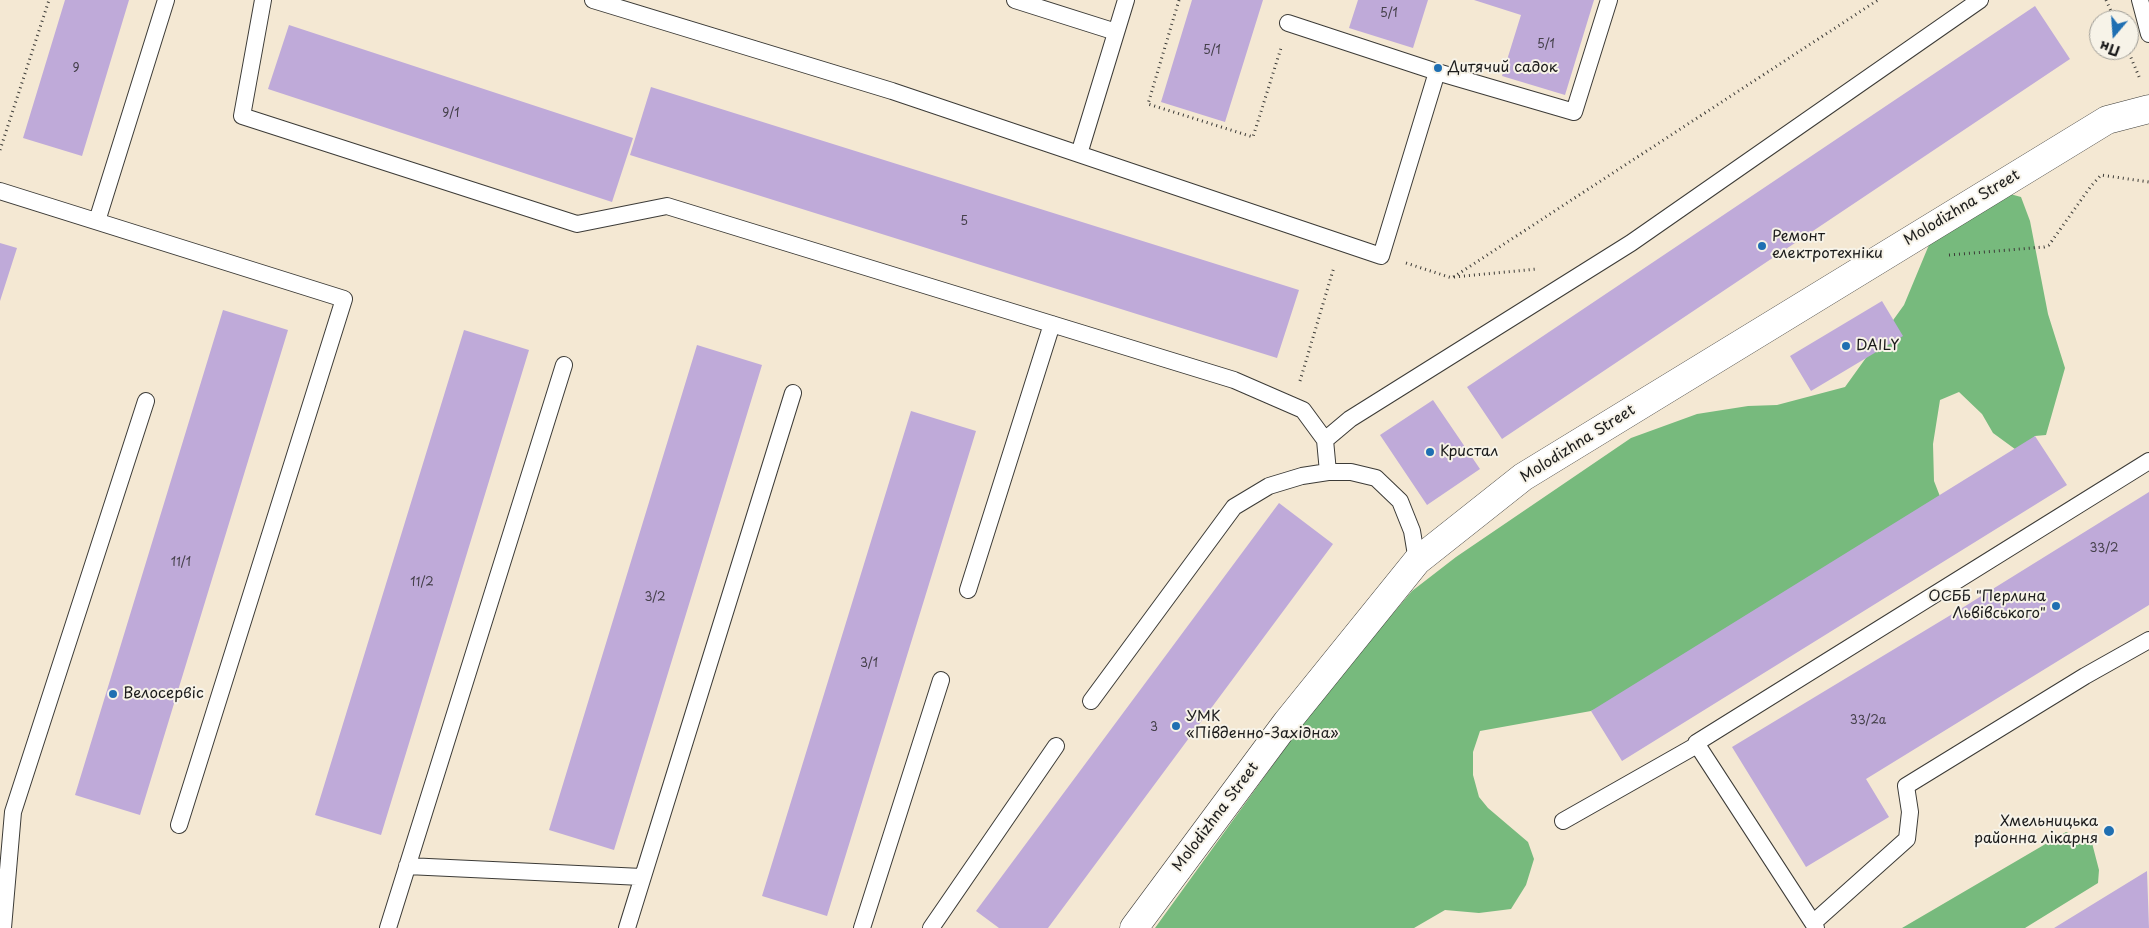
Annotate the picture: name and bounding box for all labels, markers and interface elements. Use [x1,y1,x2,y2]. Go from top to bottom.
house number: 5/1 [1380,7,1398,21]
north arrow [2089,10,2139,60]
text: Пн [2097,36,2122,62]
house number: 5/1 [1537,38,1555,52]
house number: 5/1 [1203,44,1221,58]
place label: Дитячий садок [1448,59,1558,77]
house number: 9 [72,62,80,76]
marker: Дитячий садок [1432,62,1444,74]
house number: 9/1 [442,107,460,121]
street label: Molodizhna Street [1901,166,2023,250]
house number: 5 [960,215,968,229]
place label: Ремонт електротехніки [1772,228,1883,263]
marker: Ремонт електротехніки [1756,240,1768,252]
place label: DAILY [1856,337,1899,355]
marker: DAILY [1840,340,1852,352]
street label: Molodizhna Street [1517,401,1639,487]
place label: Кристал [1440,443,1498,461]
marker: Кристал [1424,446,1436,458]
house number: 33/2 [2089,542,2119,556]
house number: 11/1 [171,556,191,570]
house number: 11/2 [410,576,434,590]
place label: ОСББ "Перлина Львівського" [1928,588,2046,623]
house number: 3/2 [644,591,666,605]
marker: ОСББ "Перлина Львівського" [2050,600,2062,612]
house number: 3/1 [860,657,878,671]
place label: Велосервіс [123,685,204,703]
marker: Велосервіс [107,688,119,700]
place label: УМК «Південно-Західна» [1186,708,1339,743]
house number: 33/2а [1850,714,1886,728]
marker: УМК «Південно-Західна» [1170,720,1182,732]
house number: 3 [1150,721,1158,735]
street label: Molodizhna Street [1169,759,1263,875]
place label: Хмельницька районна лікарня [1974,813,2098,848]
marker: Хмельницька районна лікарня [2102,824,2116,838]

